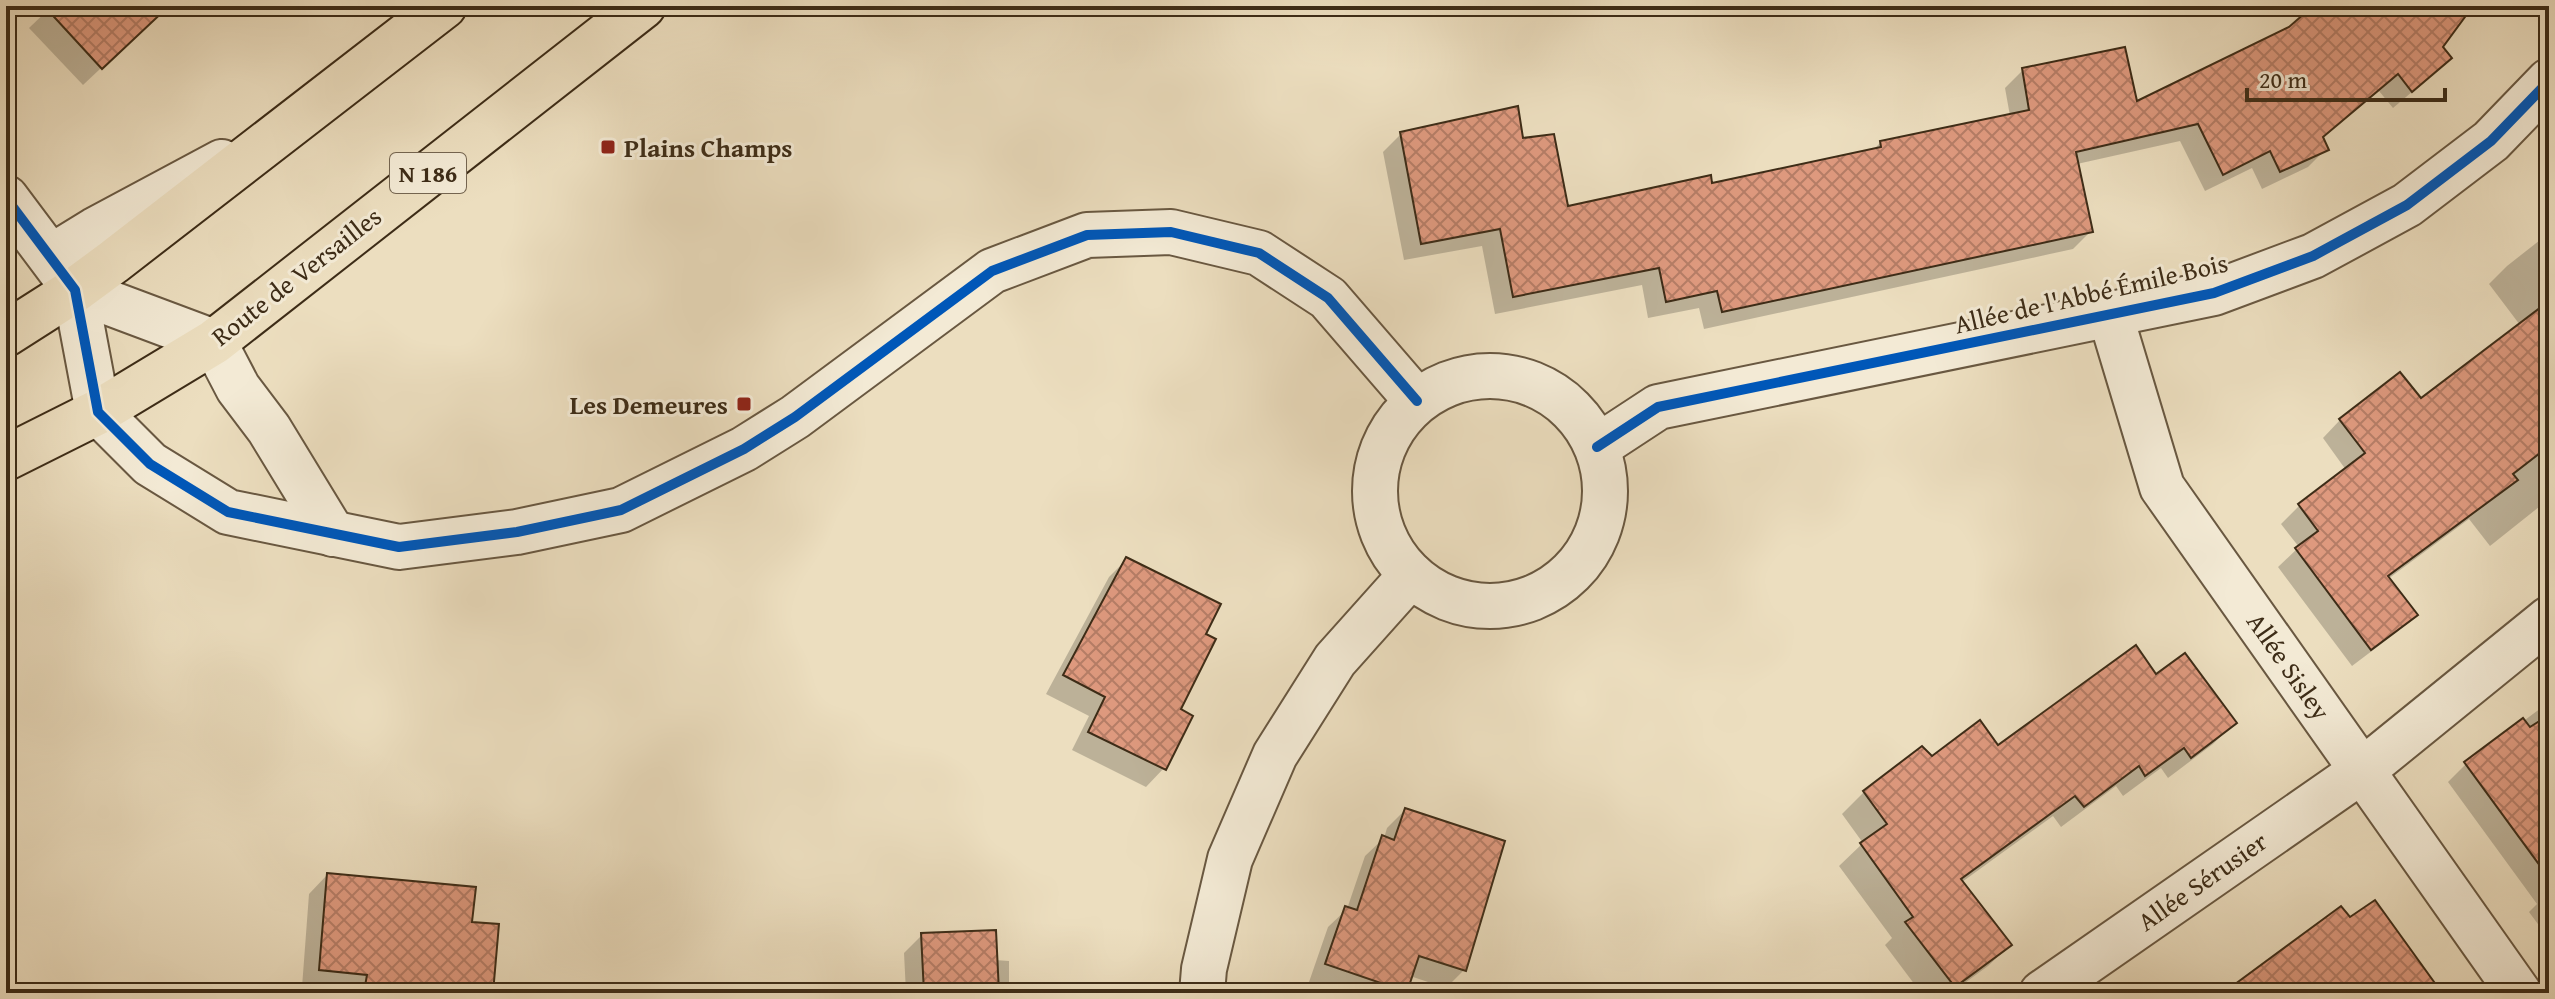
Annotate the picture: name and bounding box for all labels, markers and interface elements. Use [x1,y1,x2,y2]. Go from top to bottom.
scale bar [2247,52,2445,102]
text: 20 m [2259,62,2307,97]
place label: Plains Champs [624,128,792,167]
marker: Plains Champs [599,138,617,156]
road number: N 186 [390,153,466,193]
street label: Route de Versailles [203,197,389,355]
street label: Allée de l'Abbé Émile Bois [1950,243,2232,343]
place label: Les Demeures [570,385,728,424]
marker: Les Demeures [735,395,753,413]
street label: Allée Sisley [2238,604,2340,728]
street label: Allée Sérusier [2129,822,2275,940]

